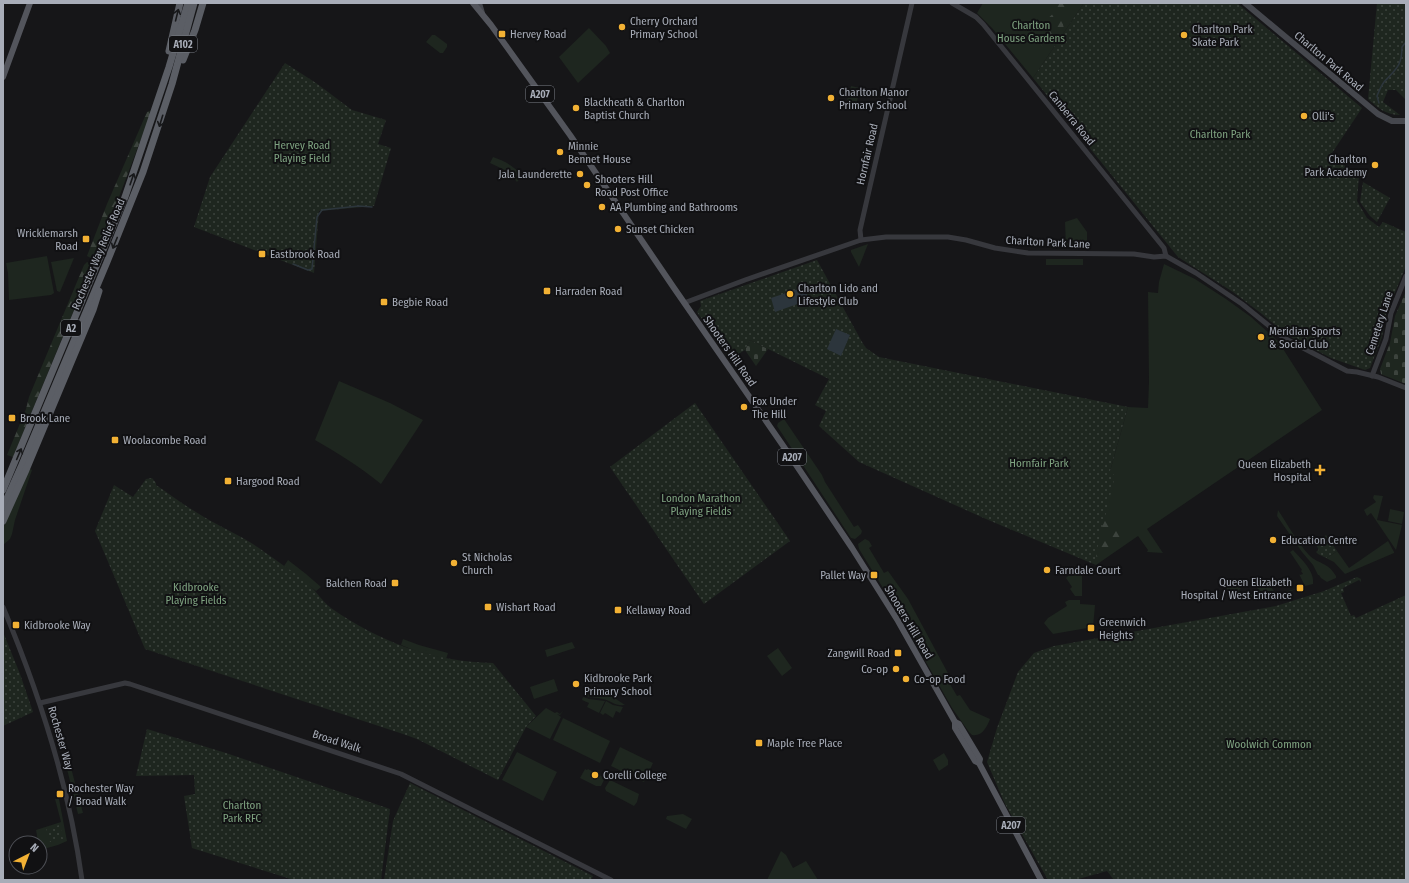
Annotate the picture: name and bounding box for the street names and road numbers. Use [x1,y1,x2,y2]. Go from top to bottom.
street label: Charlton Park Road [1292,29,1366,94]
road number: A102 [169,36,197,52]
road number: A207 [526,86,554,102]
street label: Canberra Road [1046,89,1097,148]
street label: Hornfair Road [854,122,881,186]
street label: Rochester Way Relief Road [69,197,128,312]
street label: Charlton Park Lane [1005,234,1091,251]
street label: Cemetery Lane [1363,290,1396,357]
street label: Shooters Hill Road [700,313,759,389]
road number: A2 [61,320,81,336]
road number: A207 [778,449,806,465]
street label: Shooters Hill Road [882,583,936,661]
street label: Rochester Way [45,705,76,772]
street label: Broad Walk [311,728,364,756]
road number: A207 [997,817,1025,833]

